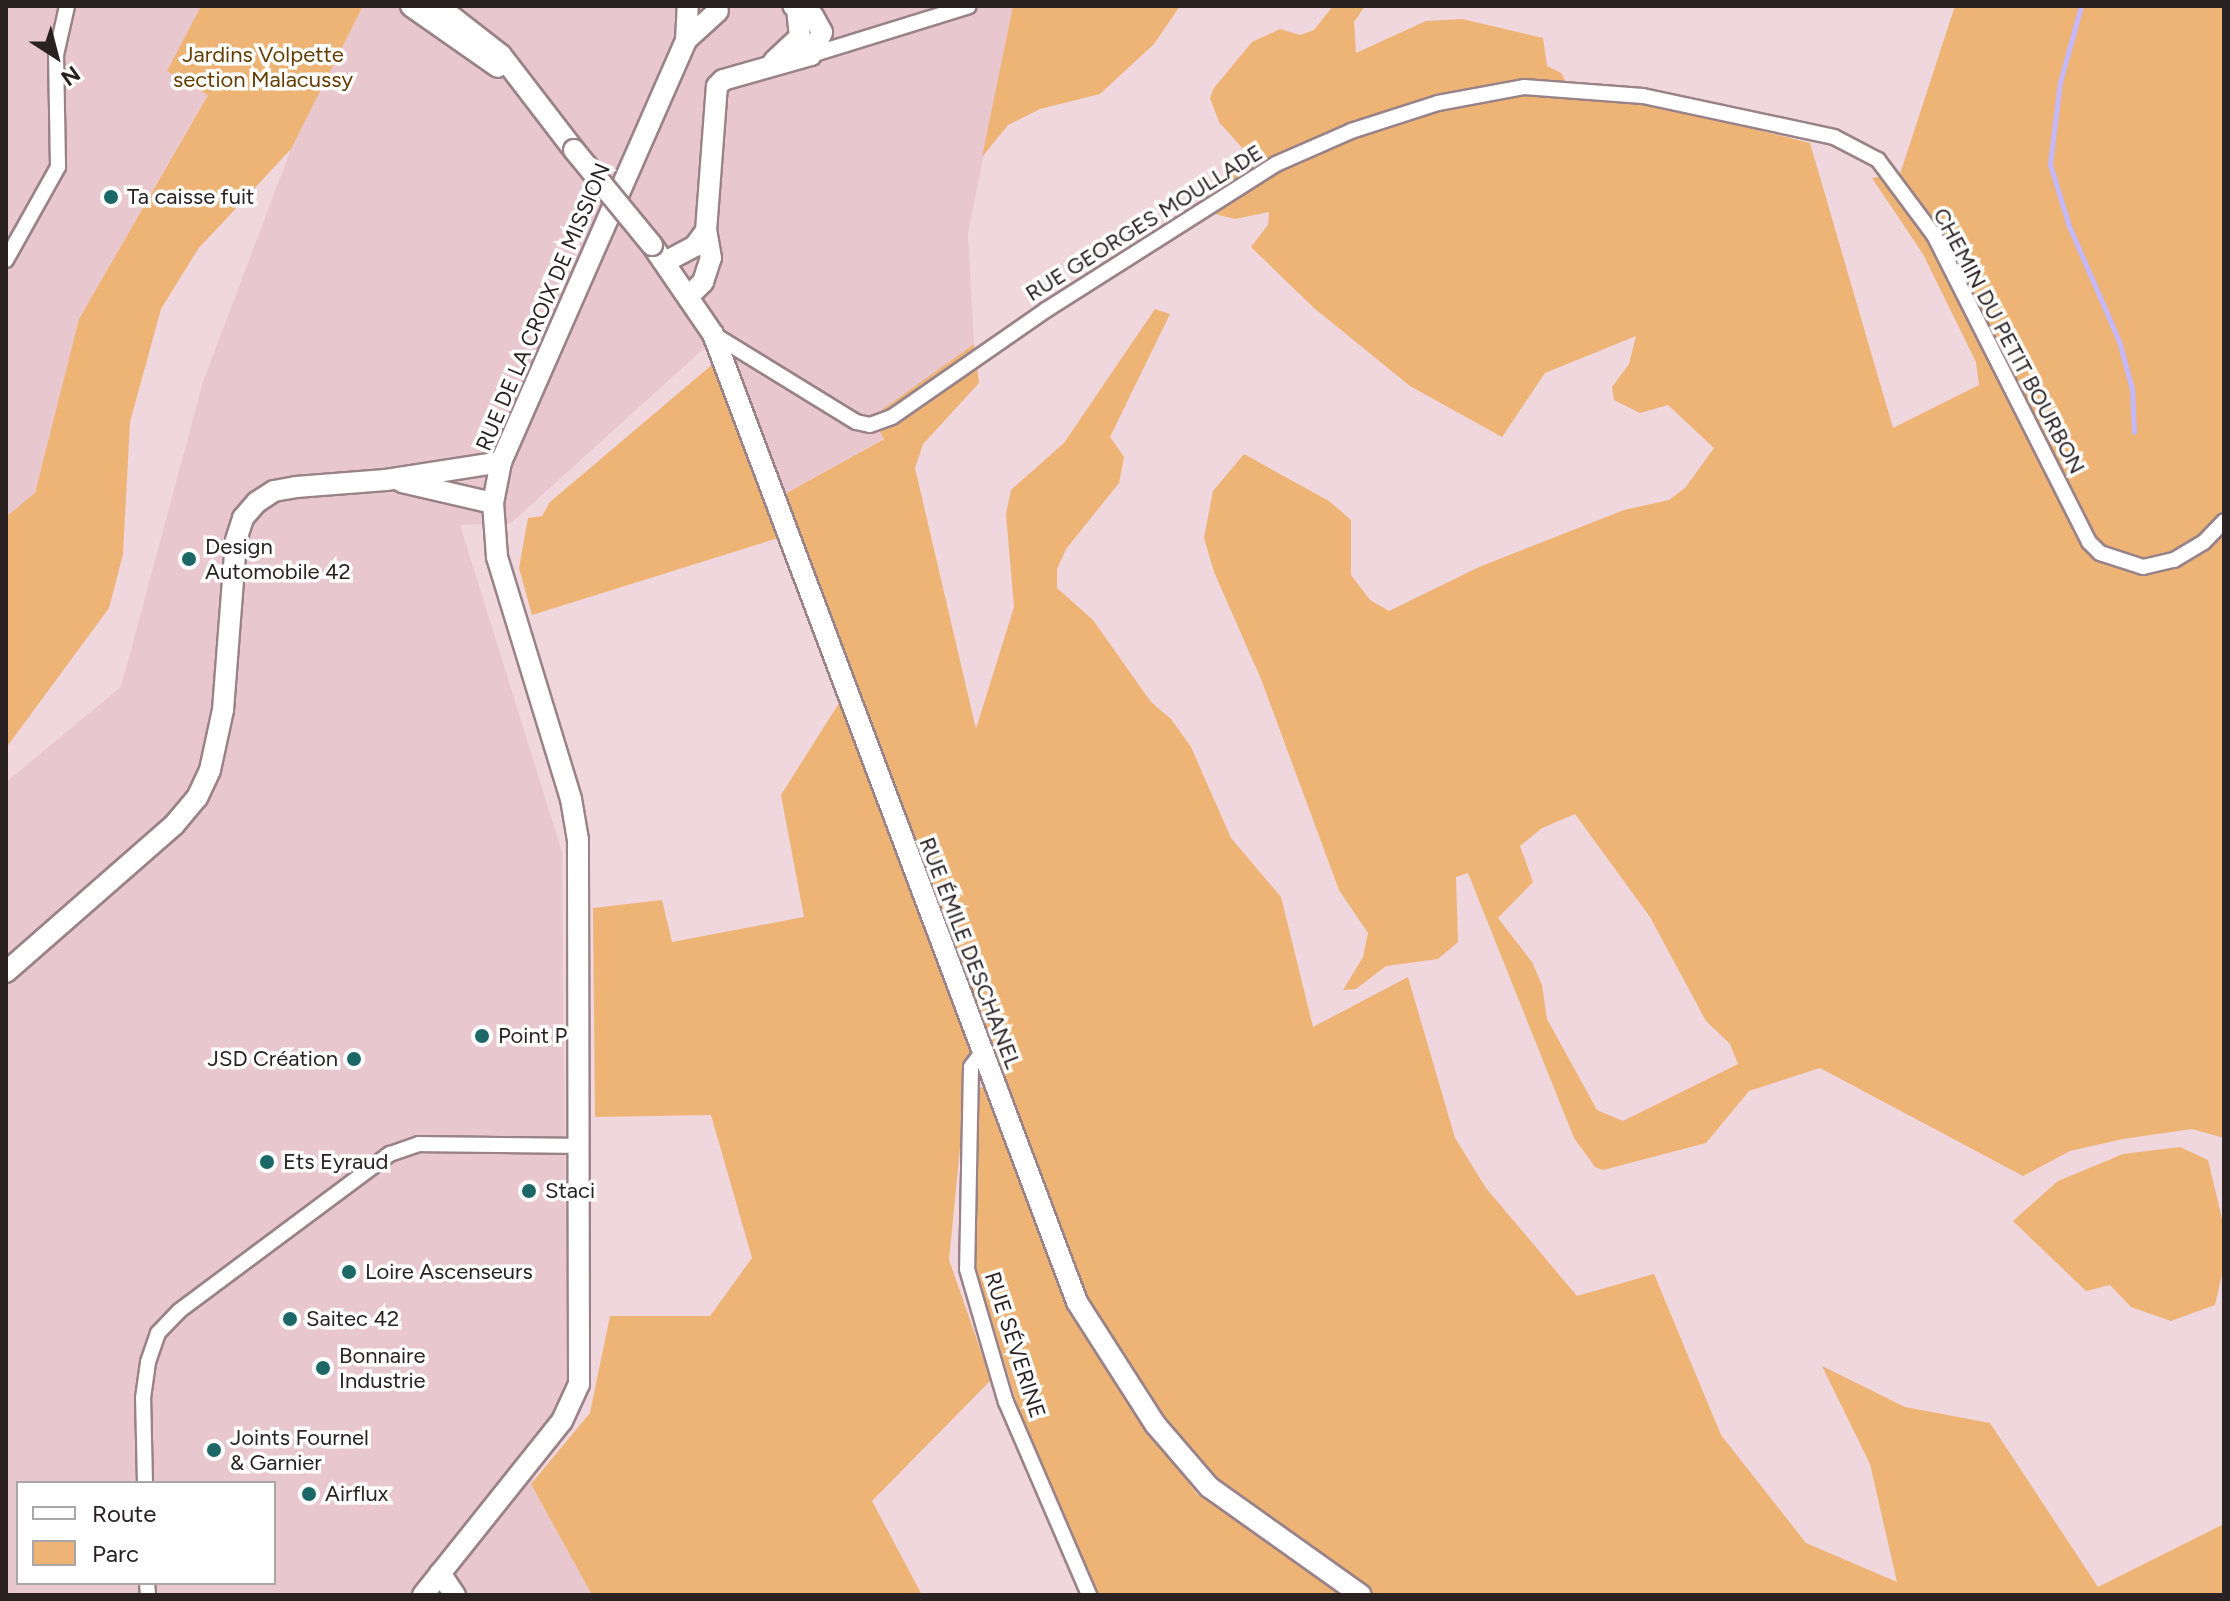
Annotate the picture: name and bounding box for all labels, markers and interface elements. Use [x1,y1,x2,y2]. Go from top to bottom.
north arrow [16,16,96,96]
park label: Jardins Volpette section Malacussy [173,41,353,92]
text: N [56,60,85,92]
street label: RUE GEORGES MOULLADE [1021,139,1267,307]
street label: RUE DE LA CROIX DE MISSION [470,159,616,455]
place label: Ta caisse fuit [127,184,254,210]
marker: Ta caisse fuit [102,188,120,206]
street label: CHEMIN DU PETIT BOURBON [1928,204,2090,478]
place label: Design Automobile 42 [205,533,351,584]
marker: Design Automobile 42 [180,550,198,568]
street label: RUE ÉMILE DESCHANEL [914,834,1026,1072]
place label: Point P [498,1023,567,1049]
marker: Point P [473,1027,491,1045]
place label: JSD Création [208,1046,338,1072]
marker: JSD Création [345,1050,363,1068]
place label: Ets Eyraud [283,1149,388,1175]
marker: Ets Eyraud [258,1153,276,1171]
place label: Staci [545,1178,595,1204]
marker: Staci [520,1182,538,1200]
place label: Loire Ascenseurs [365,1259,533,1285]
marker: Loire Ascenseurs [340,1263,358,1281]
street label: RUE SÉVERINE [979,1268,1051,1422]
place label: Saitec 42 [306,1306,399,1332]
marker: Saitec 42 [281,1310,299,1328]
place label: Bonnaire Industrie [339,1342,426,1394]
marker: Bonnaire Industrie [314,1359,332,1377]
place label: Joints Fournel & Garnier [230,1424,369,1476]
marker: Joints Fournel & Garnier [205,1441,223,1459]
legend [16,1481,276,1585]
place label: Airflux [325,1481,388,1507]
marker: Airflux [300,1485,318,1503]
text: Route [92,1499,156,1528]
text: Parc [92,1539,139,1568]

